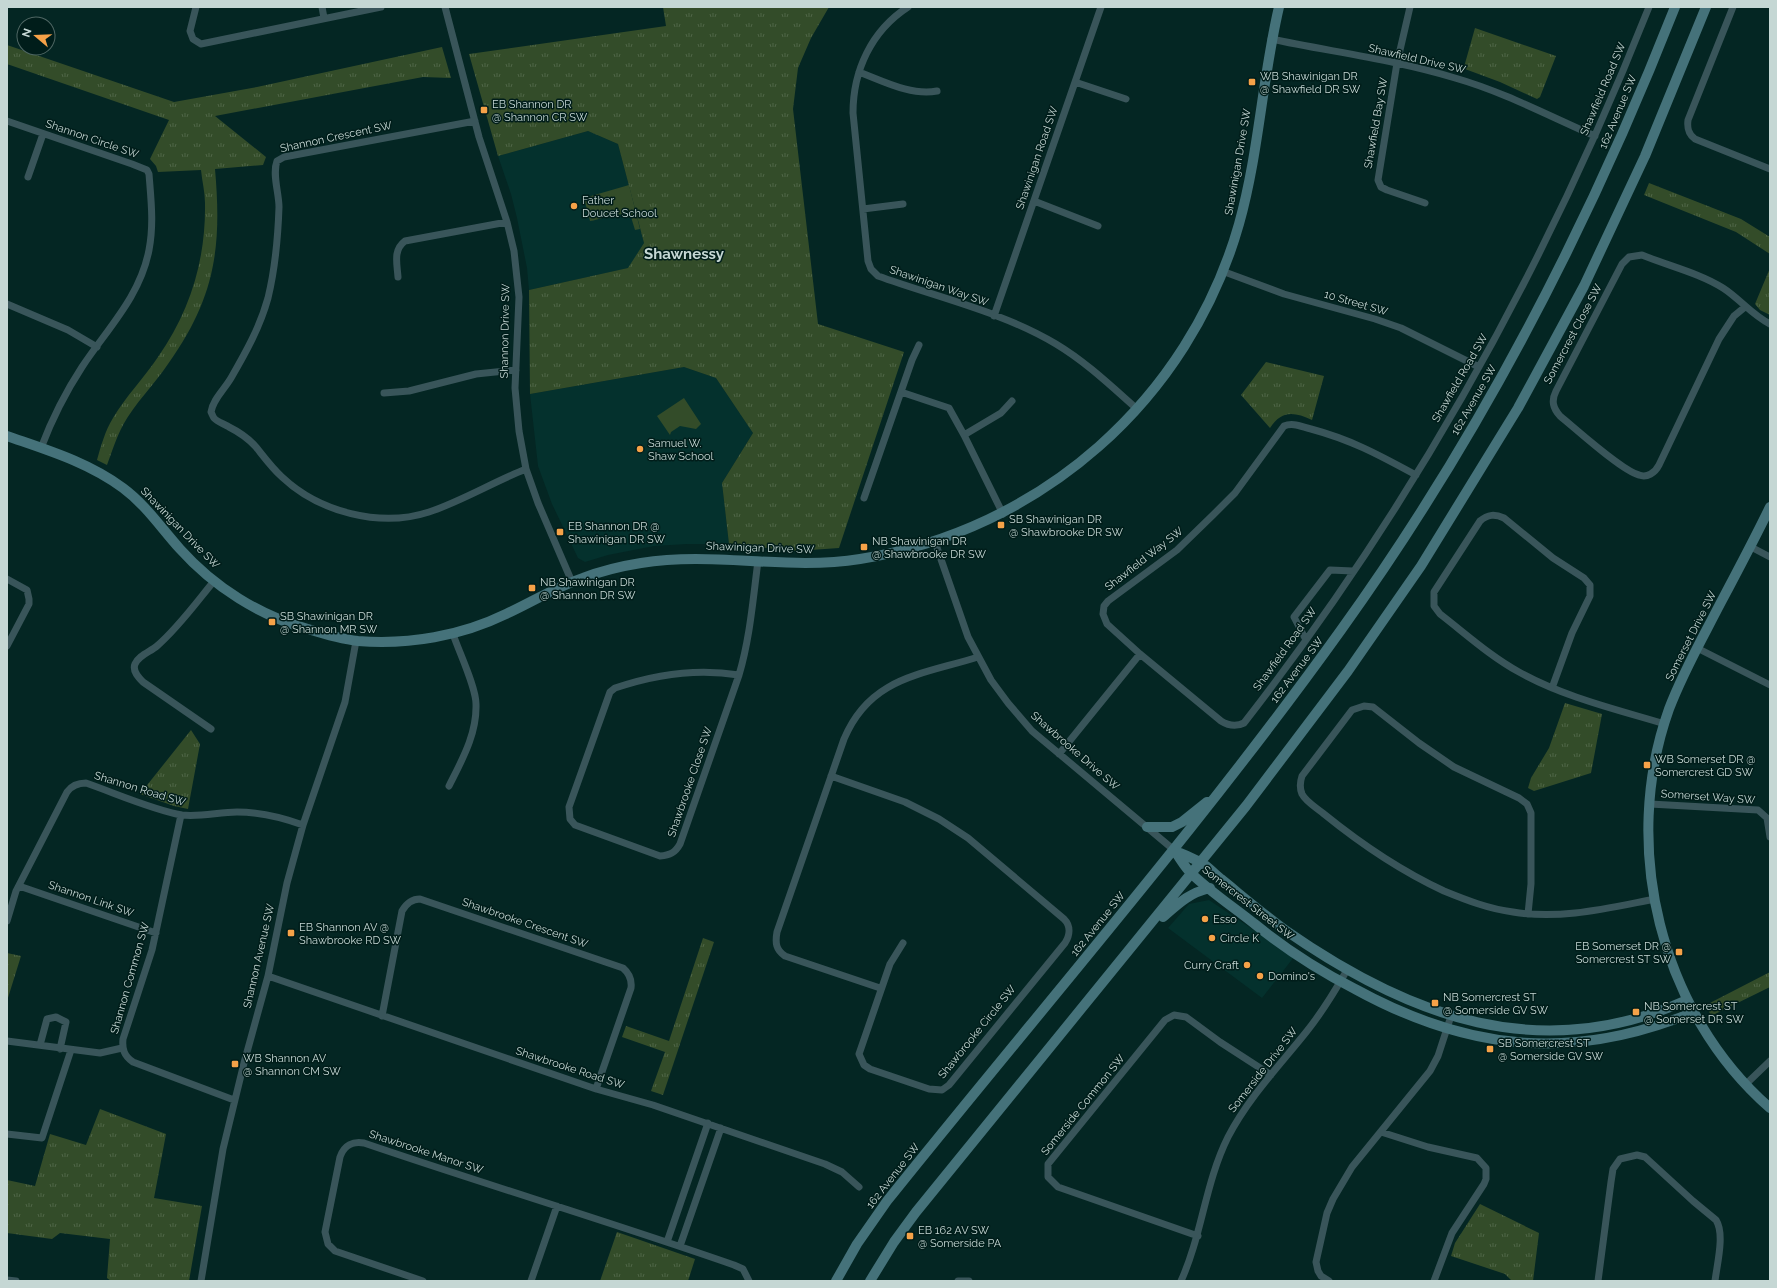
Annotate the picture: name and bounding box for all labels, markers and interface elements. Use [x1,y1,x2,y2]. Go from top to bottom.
north arrow [16,16,56,56]
text: N [20,27,35,39]
street label: Shawfield Road SW [1578,40,1629,137]
street label: Shawfield Drive SW [1367,41,1467,77]
place label: WB Shawinigan DR @ Shawfield DR SW [1260,70,1361,96]
street label: 162 Avenue SW [1597,73,1640,151]
street label: Shawfield Bay SW [1362,76,1390,169]
marker: WB Shawinigan DR @ Shawfield DR SW [1247,77,1257,87]
place label: EB Shannon DR @ Shannon CR SW [492,98,588,124]
street label: Shawinigan Road SW [1013,104,1061,211]
marker: EB Shannon DR @ Shannon CR SW [479,105,489,115]
street label: Shawinigan Drive SW [1222,107,1254,216]
street label: Shannon Circle SW [44,117,141,161]
street label: Shannon Crescent SW [279,119,394,155]
place label: Father Doucet School [582,194,657,220]
marker: Father Doucet School [569,201,579,211]
district label: Shawnessy [644,245,725,263]
street label: Shawinigan Way SW [888,263,991,309]
street label: Somercrest Close SW [1541,281,1605,386]
street label: Shannon Drive SW [498,283,512,378]
street label: 10 Street SW [1323,288,1390,318]
street label: Shawfield Road SW [1429,331,1491,424]
street label: 162 Avenue SW [1449,362,1500,437]
place label: Samuel W. Shaw School [648,437,714,463]
marker: Samuel W. Shaw School [635,444,645,454]
street label: Shawinigan Drive SW [138,485,223,572]
place label: SB Shawinigan DR @ Shawbrooke DR SW [1009,513,1124,539]
place label: EB Shannon DR @ Shawinigan DR SW [568,520,665,546]
marker: SB Shawinigan DR @ Shawbrooke DR SW [996,520,1006,530]
street label: Shawfield Way SW [1102,524,1186,593]
marker: EB Shannon DR @ Shawinigan DR SW [555,527,565,537]
place label: NB Shawinigan DR @ Shawbrooke DR SW [872,535,987,561]
street label: Shawinigan Drive SW [706,540,815,556]
marker: NB Shawinigan DR @ Shawbrooke DR SW [859,542,869,552]
place label: NB Shawinigan DR @ Shannon DR SW [540,576,636,602]
marker: NB Shawinigan DR @ Shannon DR SW [527,583,537,593]
street label: Somerset Drive SW [1663,589,1719,683]
street label: Shawfield Road SW [1250,604,1320,693]
place label: SB Shawinigan DR @ Shannon MR SW [280,610,378,636]
marker: SB Shawinigan DR @ Shannon MR SW [267,617,277,627]
street label: 162 Avenue SW [1268,634,1326,705]
street label: Shawbrooke Drive SW [1028,709,1122,793]
street label: Shawbrooke Close SW [665,725,715,839]
place label: WB Somerset DR @ Somercrest GD SW [1655,753,1756,779]
marker: WB Somerset DR @ Somercrest GD SW [1642,760,1652,770]
street label: Shannon Road SW [93,769,188,809]
street label: Somerset Way SW [1660,787,1756,807]
street label: Somercrest Street SW [1200,863,1297,943]
street label: Shannon Link SW [47,878,136,920]
street label: 162 Avenue SW [1068,889,1128,959]
street label: Shawbrooke Crescent SW [460,895,590,951]
street label: Shannon Avenue SW [241,902,277,1009]
place label: Esso [1213,913,1237,926]
marker: Esso [1200,914,1210,924]
street label: Shannon Common SW [108,920,152,1035]
place label: EB Shannon AV @ Shawbrooke RD SW [299,921,402,947]
marker: EB Shannon AV @ Shawbrooke RD SW [286,928,296,938]
place label: Circle K [1220,932,1260,945]
marker: Circle K [1207,933,1217,943]
place label: EB Somerset DR @ Somercrest ST SW [1575,940,1671,966]
marker: EB Somerset DR @ Somercrest ST SW [1674,947,1684,957]
place label: Curry Craft [1184,959,1239,972]
marker: Curry Craft [1242,960,1252,970]
place label: Domino's [1268,970,1315,983]
marker: Domino's [1255,971,1265,981]
street label: Shawbrooke Circle SW [935,982,1019,1081]
place label: NB Somercrest ST @ Somerside GV SW [1443,991,1549,1017]
marker: NB Somercrest ST @ Somerside GV SW [1430,998,1440,1008]
place label: NB Somercrest ST @ Somerset DR SW [1644,1000,1744,1026]
marker: NB Somercrest ST @ Somerset DR SW [1631,1007,1641,1017]
street label: Somerside Drive SW [1226,1024,1301,1115]
place label: SB Somercrest ST @ Somerside GV SW [1498,1037,1604,1063]
street label: Shawbrooke Road SW [514,1044,626,1092]
marker: SB Somercrest ST @ Somerside GV SW [1485,1044,1495,1054]
place label: WB Shannon AV @ Shannon CM SW [243,1052,341,1078]
street label: Somerside Common SW [1038,1052,1128,1158]
marker: WB Shannon AV @ Shannon CM SW [230,1059,240,1069]
street label: Shawbrooke Manor SW [367,1127,485,1177]
street label: 162 Avenue SW [864,1141,923,1211]
place label: EB 162 AV SW @ Somerside PA [918,1224,1002,1250]
marker: EB 162 AV SW @ Somerside PA [905,1231,915,1241]

